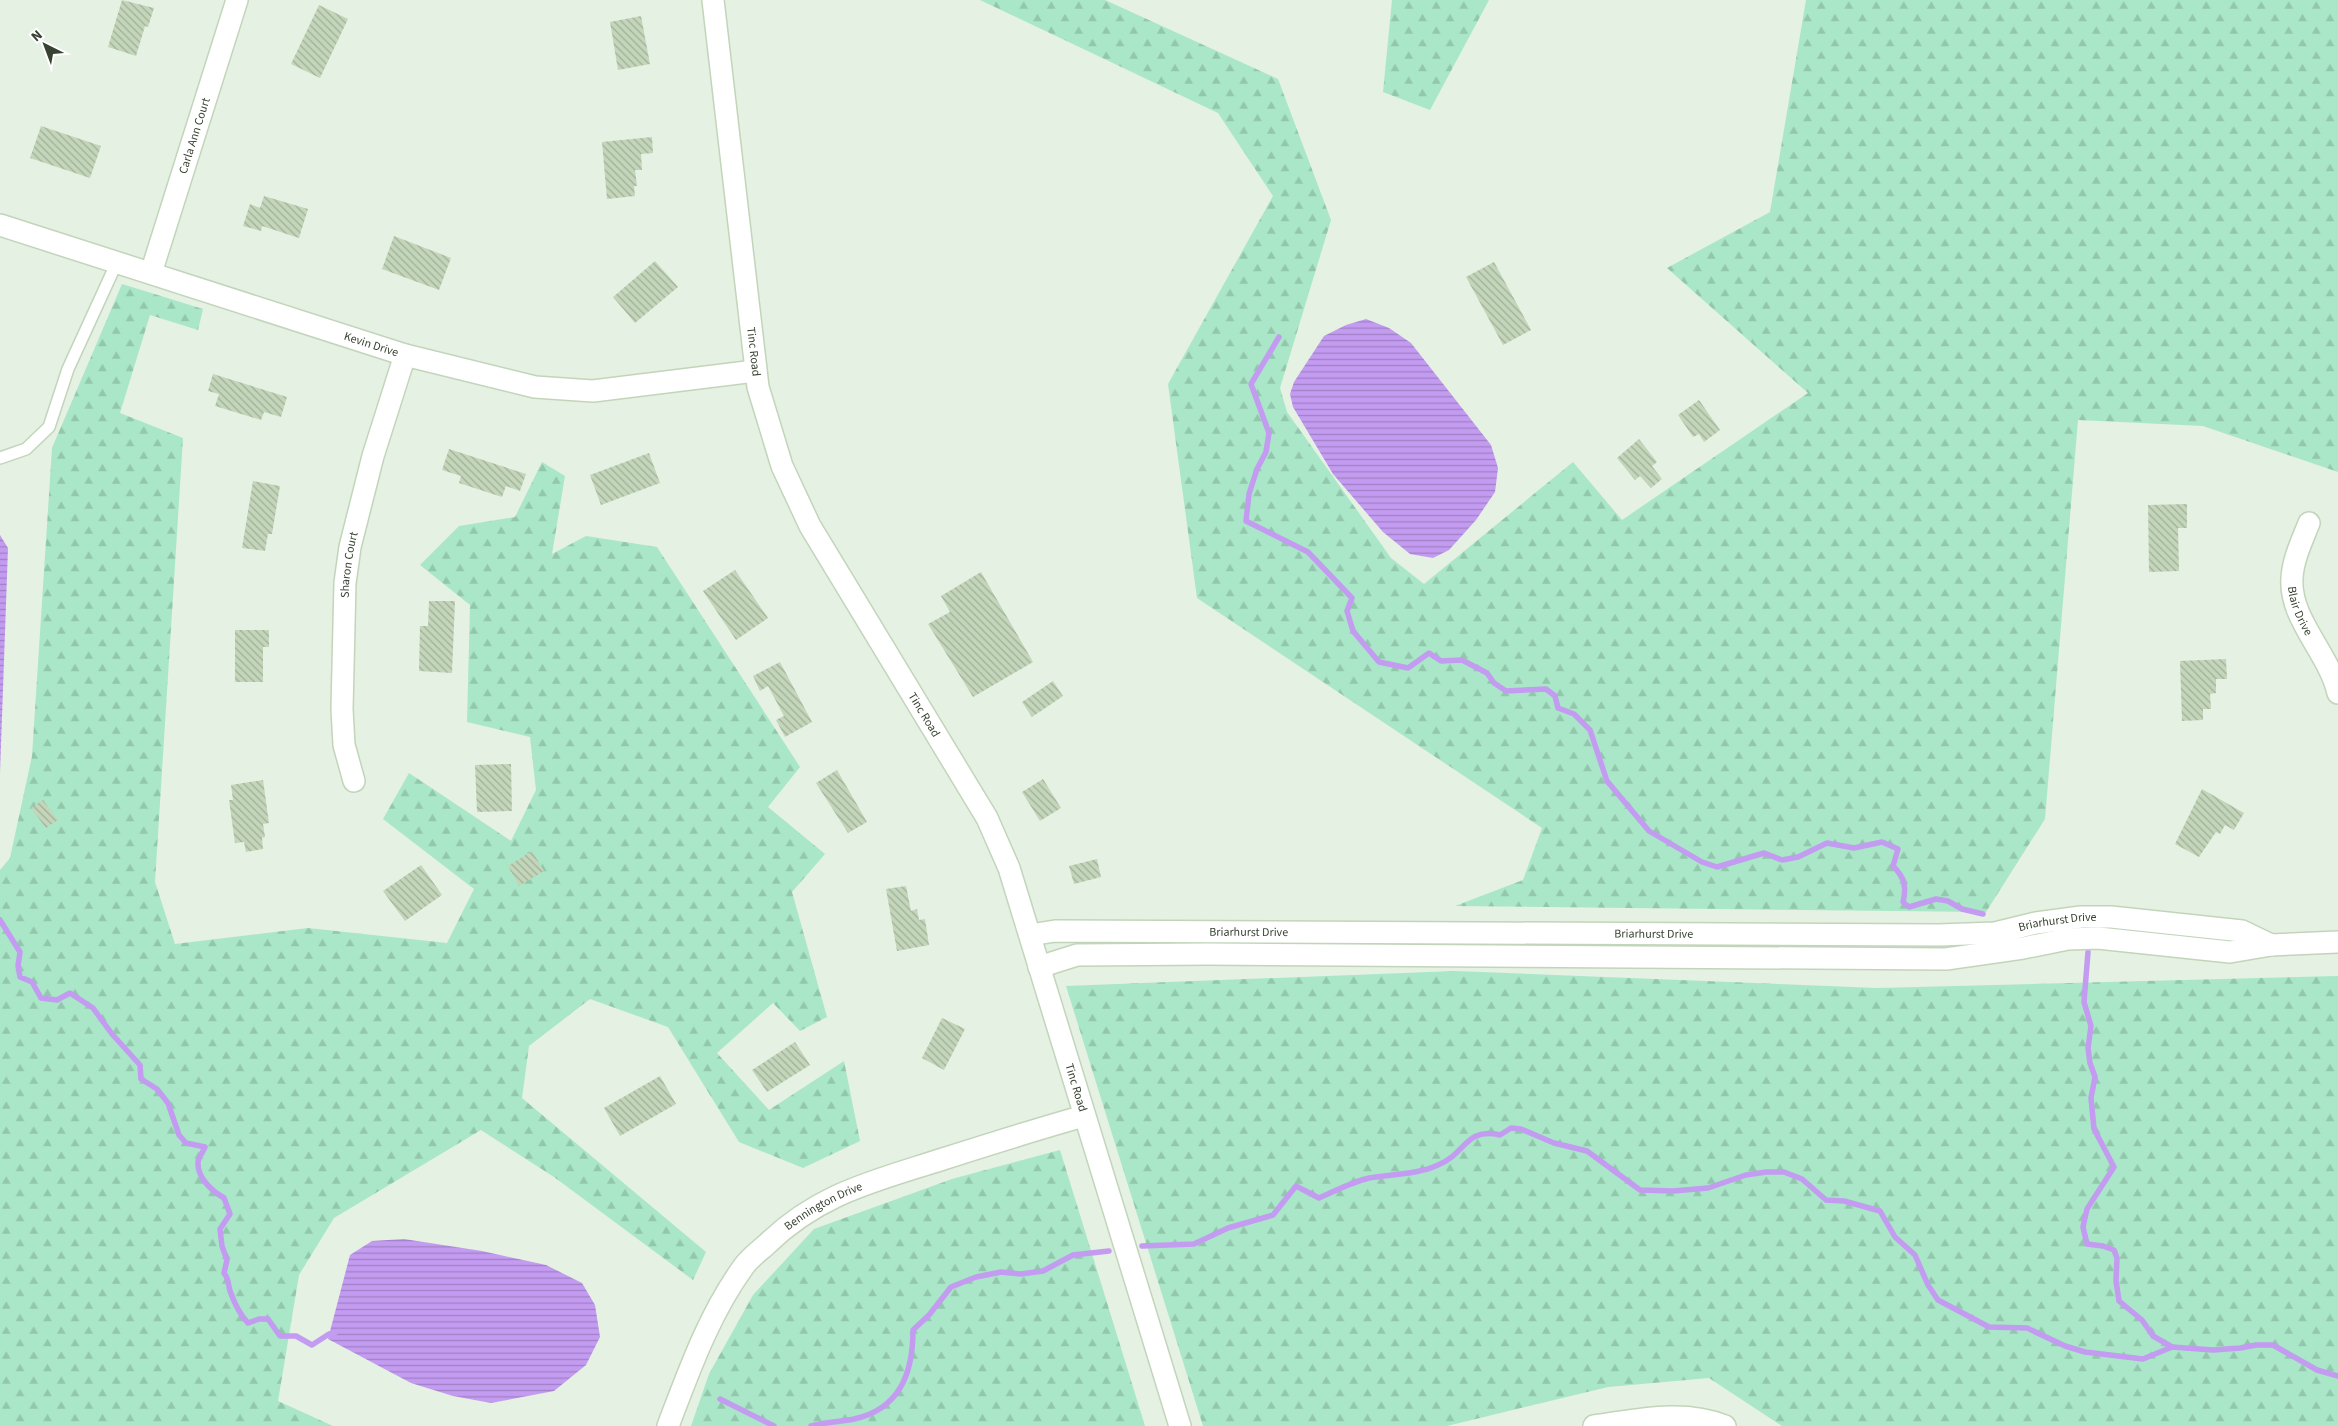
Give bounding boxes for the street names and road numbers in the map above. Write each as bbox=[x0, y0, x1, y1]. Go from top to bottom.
street label: Carla Ann Court bbox=[174, 95, 214, 176]
street label: Tinc Road bbox=[743, 326, 765, 377]
street label: Kevin Drive bbox=[342, 327, 401, 361]
street label: Sharon Court bbox=[336, 530, 362, 598]
street label: Blair Drive bbox=[2283, 585, 2317, 639]
street label: Tinc Road bbox=[904, 689, 944, 740]
street label: Briarhurst Drive bbox=[2016, 908, 2097, 936]
street label: Briarhurst Drive bbox=[1209, 923, 1288, 941]
street label: Briarhurst Drive bbox=[1614, 925, 1693, 942]
street label: Tinc Road bbox=[1061, 1061, 1092, 1114]
street label: Bennington Drive bbox=[780, 1178, 865, 1234]

